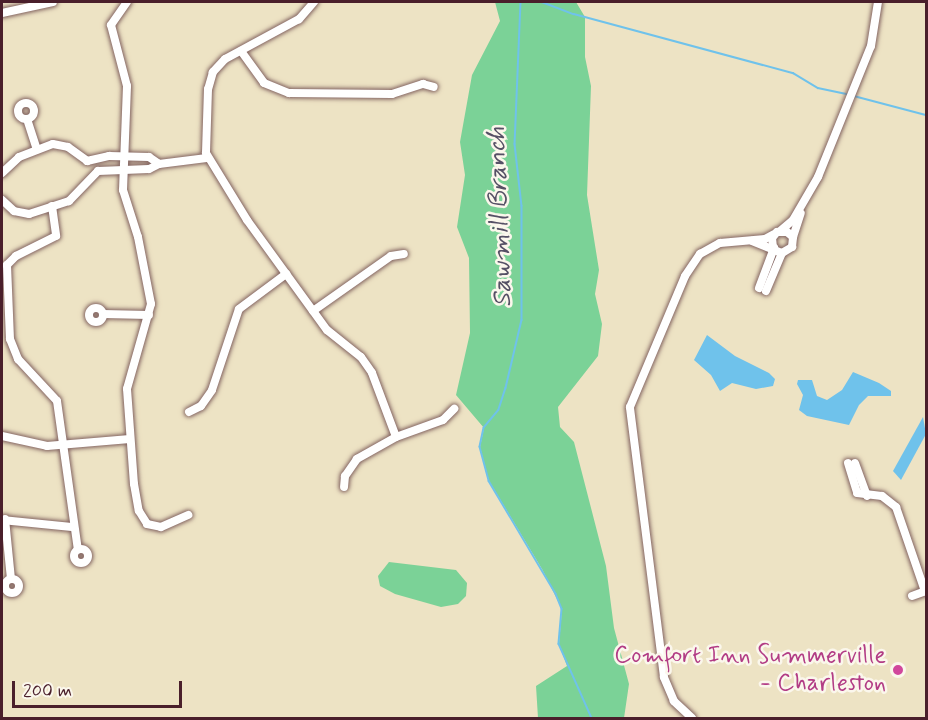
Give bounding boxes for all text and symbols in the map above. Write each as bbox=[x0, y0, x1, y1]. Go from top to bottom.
water label: Sawmill Branch bbox=[482, 124, 520, 310]
place label: Comfort Inn Summerville - Charleston bbox=[614, 642, 886, 698]
marker: Comfort Inn Summerville - Charleston bbox=[891, 663, 905, 677]
scale bar bbox=[15, 669, 184, 707]
text: 200 m bbox=[23, 679, 72, 703]

